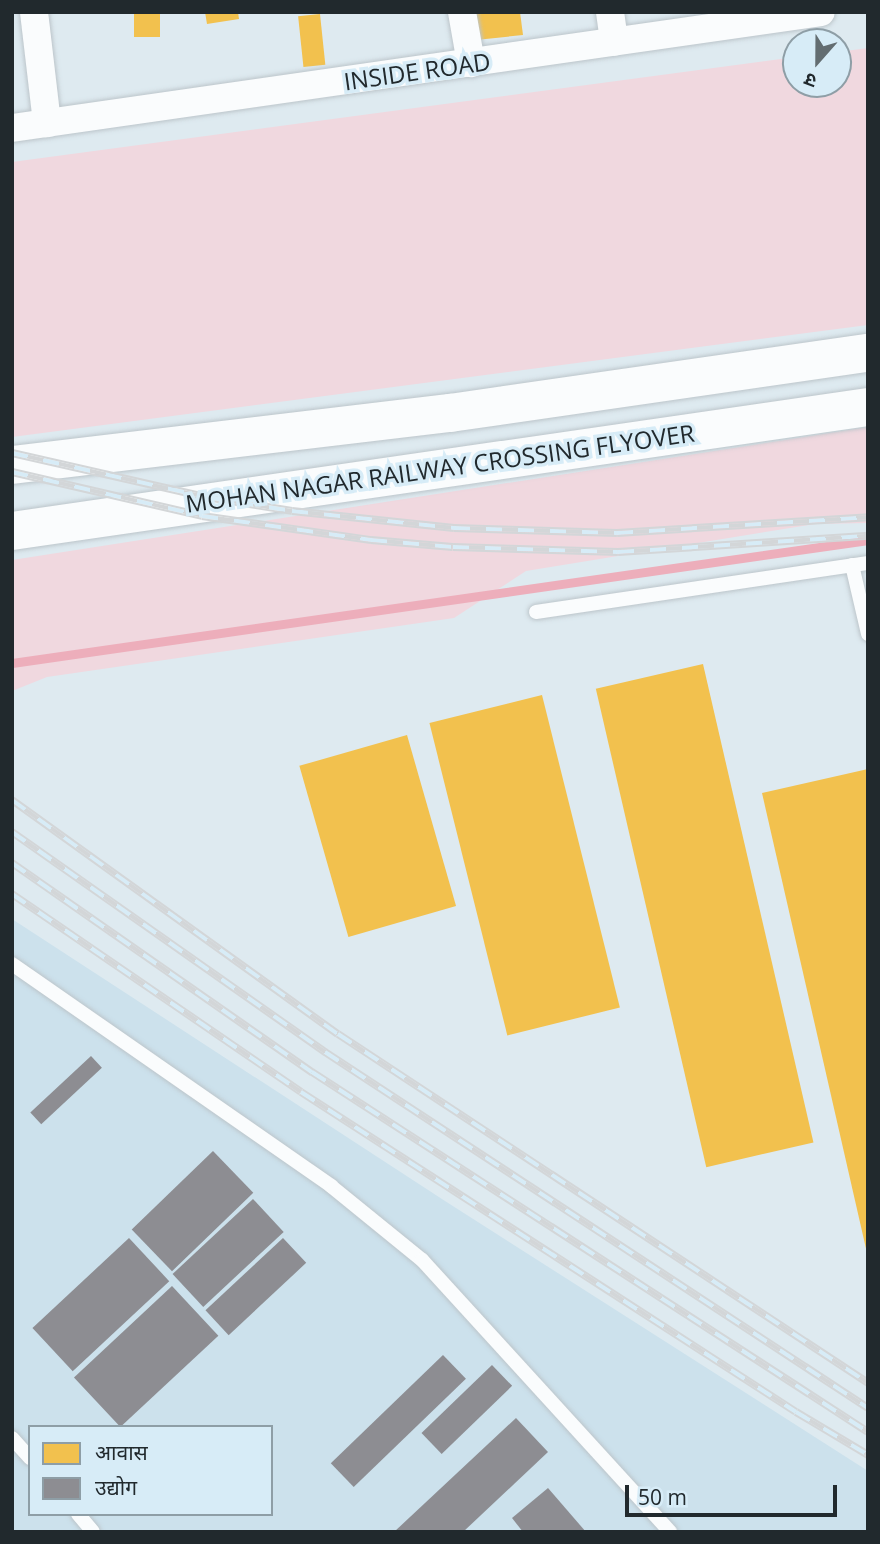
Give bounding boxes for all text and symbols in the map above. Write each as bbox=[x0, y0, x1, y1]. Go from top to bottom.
north arrow bbox=[782, 28, 852, 98]
street label: INSIDE ROAD bbox=[342, 46, 492, 96]
text: उ bbox=[800, 67, 820, 95]
street label: MOHAN NAGAR RAILWAY CROSSING FLYOVER bbox=[184, 418, 696, 518]
legend bbox=[28, 1425, 273, 1516]
text: आवास bbox=[95, 1438, 148, 1466]
scale bar bbox=[628, 1470, 840, 1514]
text: उद्योग bbox=[95, 1473, 137, 1501]
text: 50 m bbox=[638, 1483, 687, 1511]

